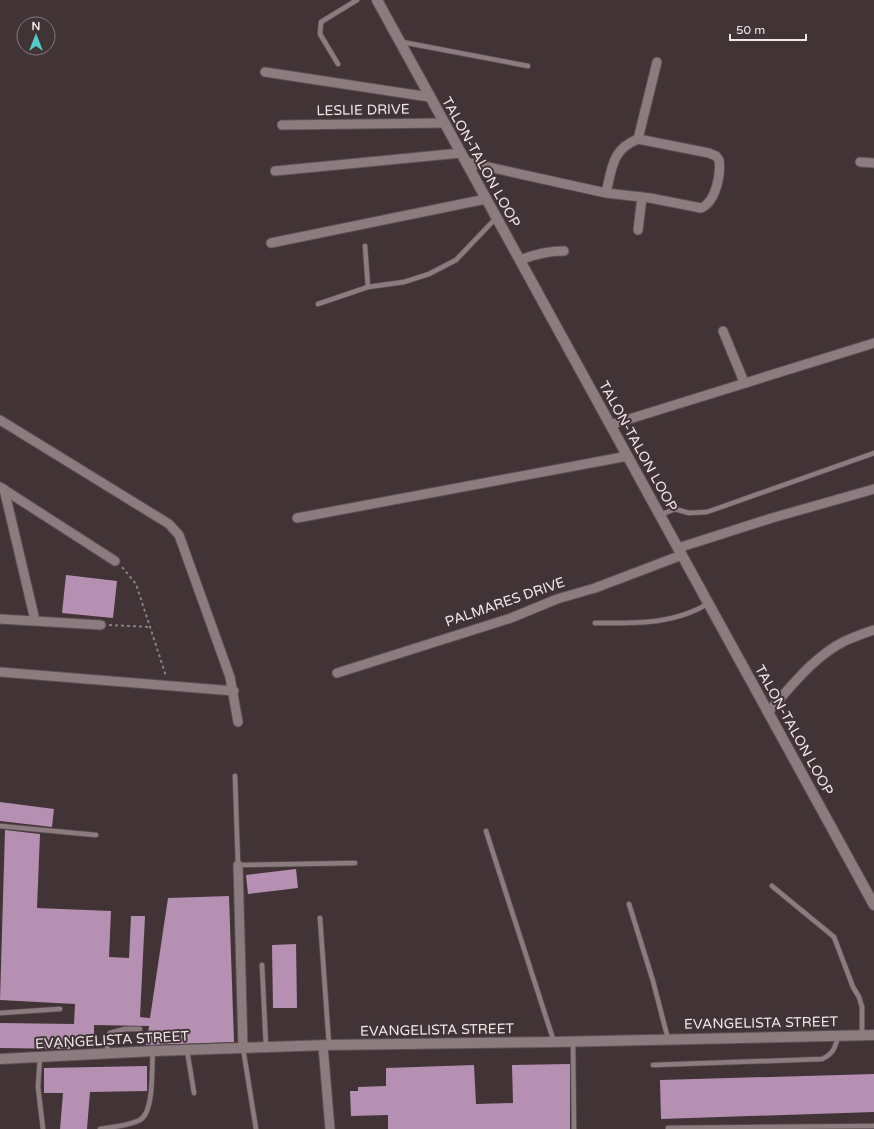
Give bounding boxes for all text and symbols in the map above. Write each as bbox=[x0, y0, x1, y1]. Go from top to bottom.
north arrow bbox=[16, 16, 56, 56]
scale bar bbox=[730, 16, 806, 42]
text: N bbox=[32, 20, 40, 33]
text: 50 m bbox=[736, 23, 765, 37]
street label: TALON-TALON LOOP bbox=[438, 94, 524, 230]
street label: LESLIE DRIVE bbox=[316, 101, 410, 119]
street label: TALON-TALON LOOP bbox=[595, 378, 681, 514]
street label: PALMARES DRIVE bbox=[443, 574, 567, 630]
street label: TALON-TALON LOOP bbox=[751, 662, 837, 798]
street label: EVANGELISTA STREET bbox=[684, 1013, 839, 1033]
street label: EVANGELISTA STREET bbox=[360, 1020, 515, 1040]
street label: EVANGELISTA STREET bbox=[35, 1027, 190, 1053]

